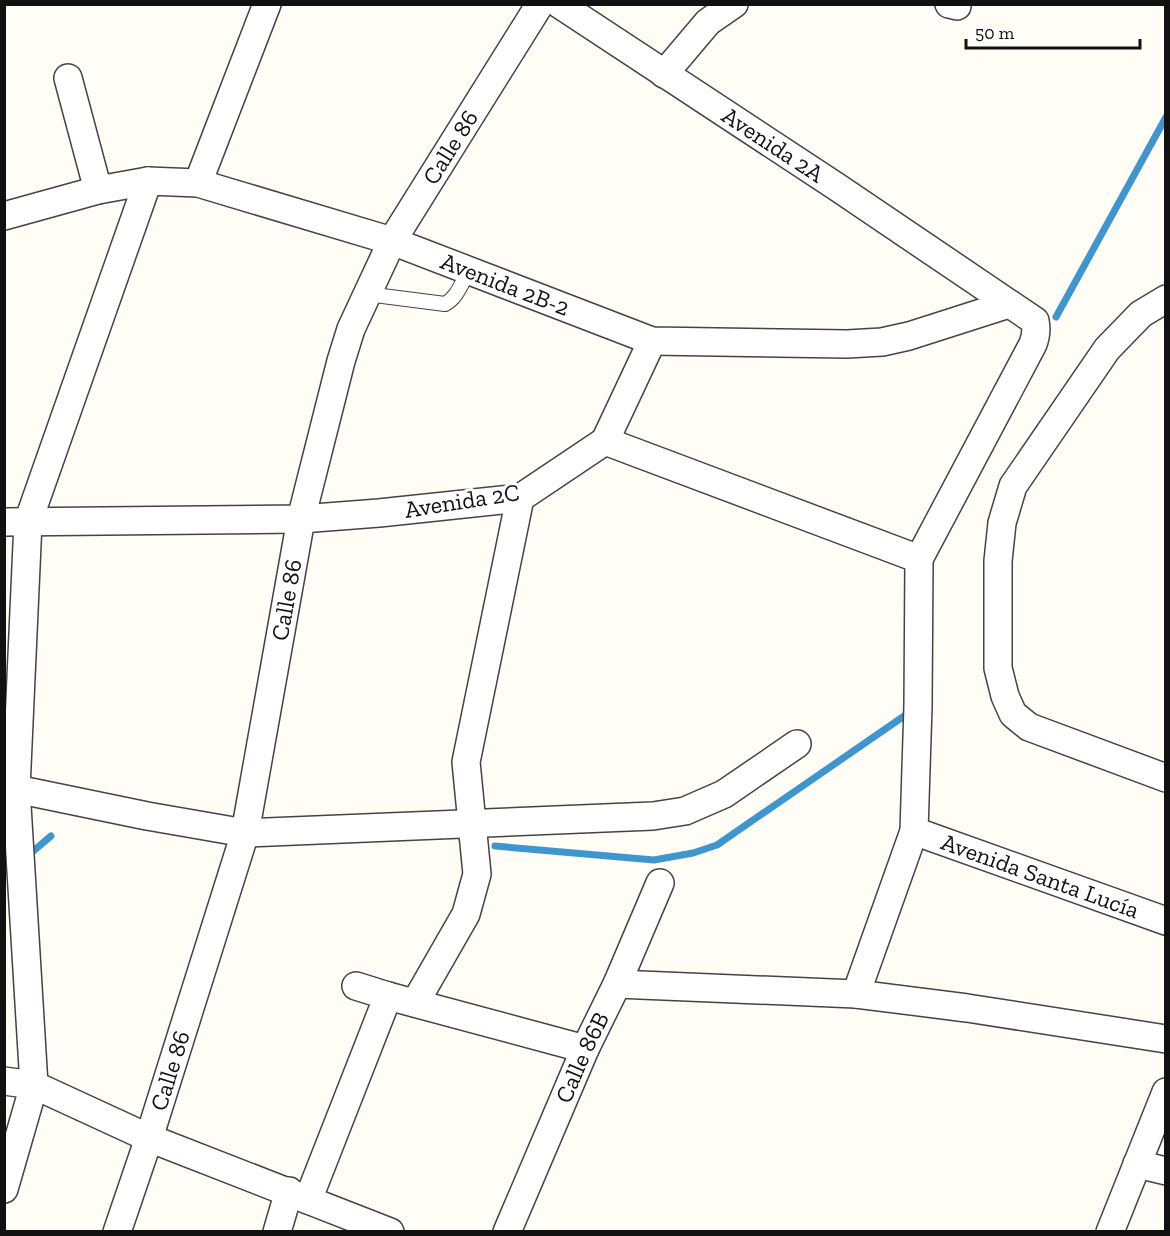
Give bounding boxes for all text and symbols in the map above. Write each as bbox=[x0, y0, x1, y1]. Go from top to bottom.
scale bar bbox=[966, 12, 1140, 50]
text: 50 m bbox=[975, 22, 1015, 44]
street label: Avenida 2A bbox=[717, 100, 830, 189]
street label: Calle 86 bbox=[416, 105, 484, 190]
street label: Avenida 2B-2 bbox=[437, 246, 574, 322]
street label: Avenida 2C bbox=[402, 477, 522, 524]
street label: Calle 86 bbox=[265, 557, 308, 643]
street label: Avenida Santa Lucía bbox=[937, 827, 1144, 924]
street label: Calle 86B bbox=[549, 1007, 615, 1107]
street label: Calle 86 bbox=[144, 1027, 196, 1114]

